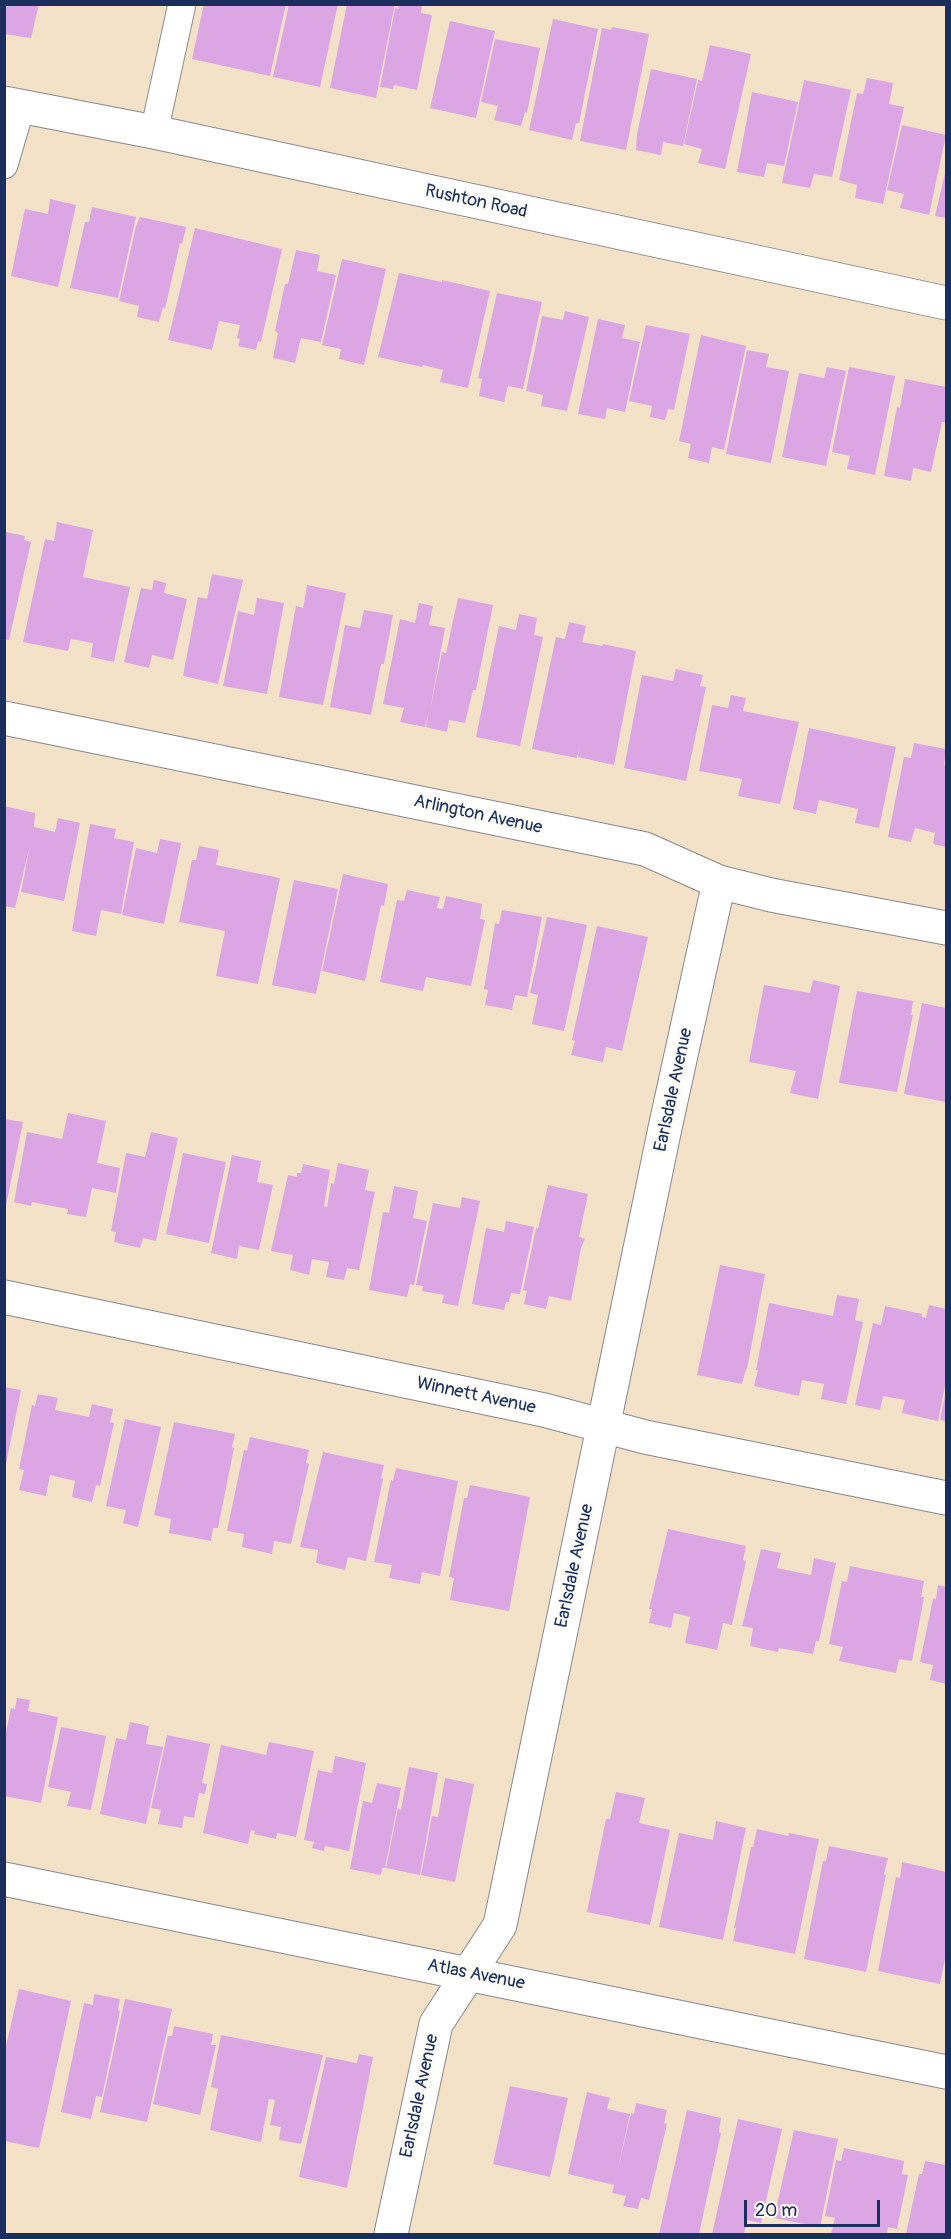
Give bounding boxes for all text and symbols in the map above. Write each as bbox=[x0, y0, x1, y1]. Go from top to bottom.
street label: Rushton Road bbox=[423, 181, 529, 223]
street label: Arlington Avenue bbox=[412, 791, 544, 839]
street label: Earlsdale Avenue bbox=[650, 1026, 698, 1154]
street label: Winnett Avenue bbox=[414, 1373, 538, 1419]
street label: Earlsdale Avenue bbox=[551, 1502, 599, 1630]
street label: Atlas Avenue bbox=[425, 1955, 527, 1995]
street label: Earlsdale Avenue bbox=[396, 2032, 444, 2160]
scale bar bbox=[747, 2188, 884, 2226]
text: 20 m bbox=[755, 2199, 797, 2222]

